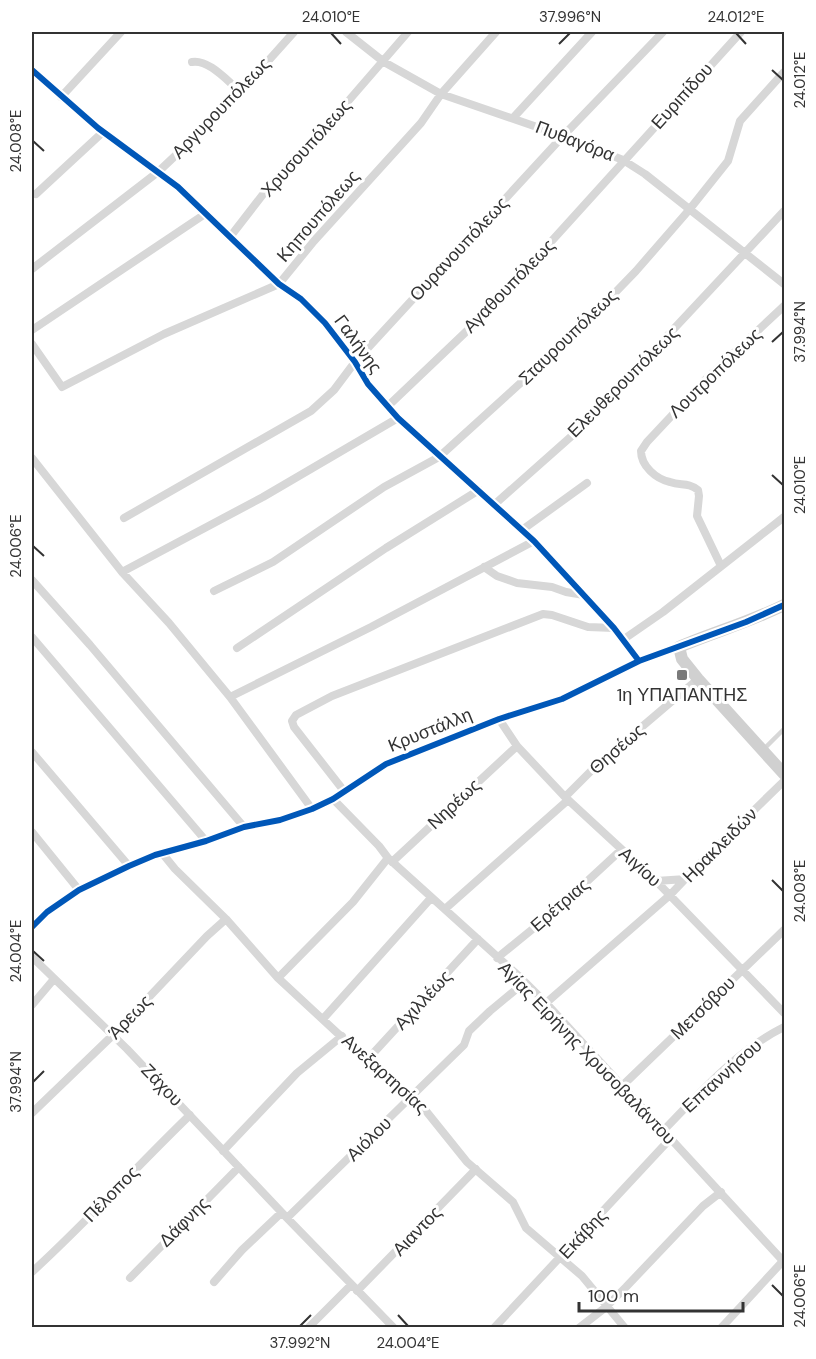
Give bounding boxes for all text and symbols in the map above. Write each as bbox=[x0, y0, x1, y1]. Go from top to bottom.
text: 24.010°E bbox=[302, 7, 360, 27]
text: 37.996°N bbox=[539, 7, 601, 27]
text: 24.012°E bbox=[707, 7, 765, 27]
text: 24.012°E bbox=[790, 51, 810, 109]
street label: Αργυρουπόλεως bbox=[166, 52, 276, 164]
street label: Ευριπίδου bbox=[646, 58, 718, 134]
street label: Χρυσουπόλεως bbox=[256, 94, 357, 202]
text: 24.008°E bbox=[6, 109, 26, 173]
street label: Πυθαγόρα bbox=[532, 115, 618, 167]
street label: Κηπουπόλεως bbox=[271, 165, 365, 267]
street label: Ουρανουπόλεως bbox=[404, 191, 514, 306]
street label: Αγαθουπόλεως bbox=[458, 234, 560, 338]
street label: Σταυρουπόλεως bbox=[513, 284, 623, 390]
text: 37.994°N bbox=[790, 301, 810, 363]
street label: Γαλήνης bbox=[329, 310, 388, 378]
street label: Ελευθερουπόλεως bbox=[562, 321, 684, 443]
street label: Λουτροπόλεως bbox=[663, 322, 767, 423]
text: 24.010°E bbox=[790, 456, 810, 514]
text: 24.006°E bbox=[6, 514, 26, 578]
marker: 1η ΥΠΑΠΑΝΤΗΣ bbox=[675, 668, 689, 682]
place label: 1η ΥΠΑΠΑΝΤΗΣ bbox=[617, 683, 747, 707]
street label: Κρυστάλλη bbox=[384, 702, 476, 758]
street label: Θησέως bbox=[584, 718, 650, 780]
street label: Νηρέως bbox=[422, 773, 486, 835]
street label: Ηρακλειδών bbox=[677, 802, 763, 888]
street label: Αιγίου bbox=[614, 842, 666, 892]
text: 24.008°E bbox=[790, 859, 810, 923]
street label: Ερέτριας bbox=[525, 873, 595, 937]
text: 24.004°E bbox=[6, 919, 26, 983]
street label: Αγίας Ειρήνης Χρυσοβαλάντου bbox=[493, 956, 681, 1150]
street label: Αχιλλέως bbox=[389, 965, 457, 1035]
street label: Μετσόβου bbox=[665, 971, 741, 1045]
street label: Άρεως bbox=[103, 989, 157, 1044]
street label: Ανεξαρτησίας bbox=[337, 1029, 433, 1119]
street label: Επταννήσου bbox=[677, 1034, 767, 1118]
text: 37.994°N bbox=[6, 1051, 26, 1113]
street label: Ζάχου bbox=[136, 1059, 188, 1111]
street label: Αιόλου bbox=[341, 1112, 397, 1166]
street label: Πέλοπος bbox=[78, 1160, 144, 1228]
street label: Δάφνης bbox=[154, 1191, 215, 1252]
street label: Αιαντος bbox=[387, 1201, 447, 1261]
street label: Εκάβης bbox=[554, 1204, 613, 1264]
text: 24.006°E bbox=[790, 1264, 810, 1328]
scale bar bbox=[579, 1275, 742, 1313]
text: 100 m bbox=[588, 1284, 639, 1308]
text: 37.992°N bbox=[270, 1333, 330, 1353]
text: 24.004°E bbox=[376, 1333, 440, 1353]

